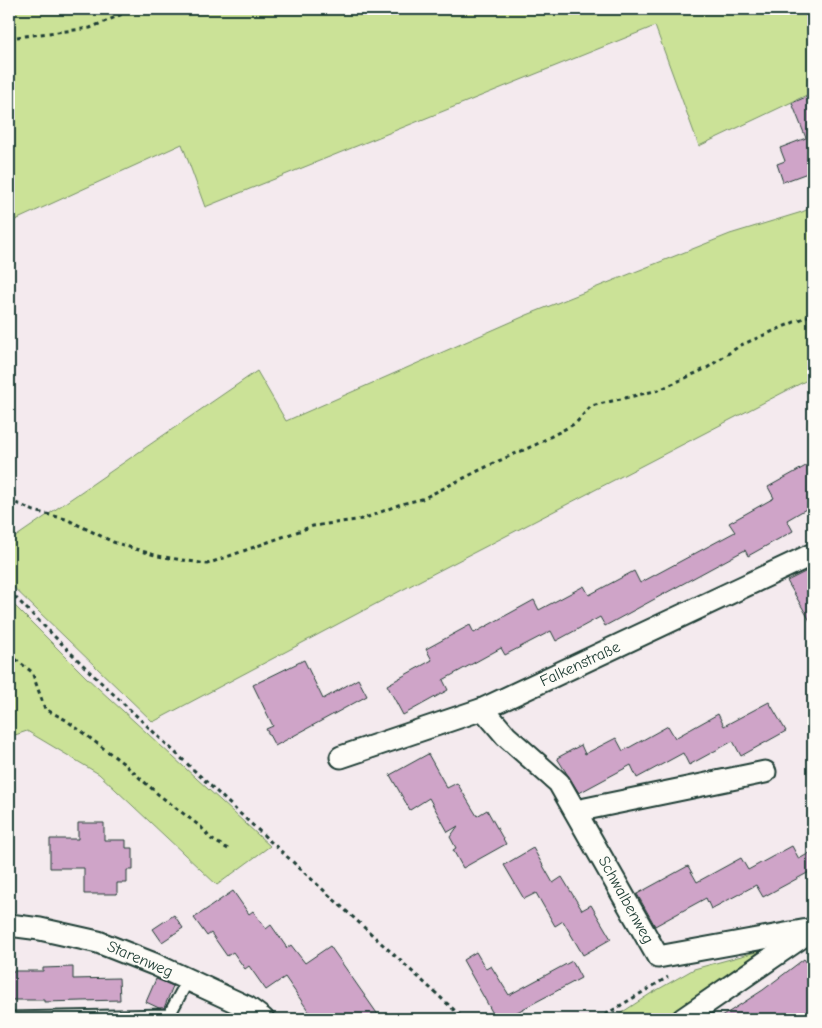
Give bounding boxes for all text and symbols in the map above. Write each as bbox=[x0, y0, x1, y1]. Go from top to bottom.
street label: Falkenstraße bbox=[537, 638, 623, 690]
street label: Schwalbenweg bbox=[595, 853, 657, 947]
street label: Starenweg bbox=[104, 937, 176, 981]

